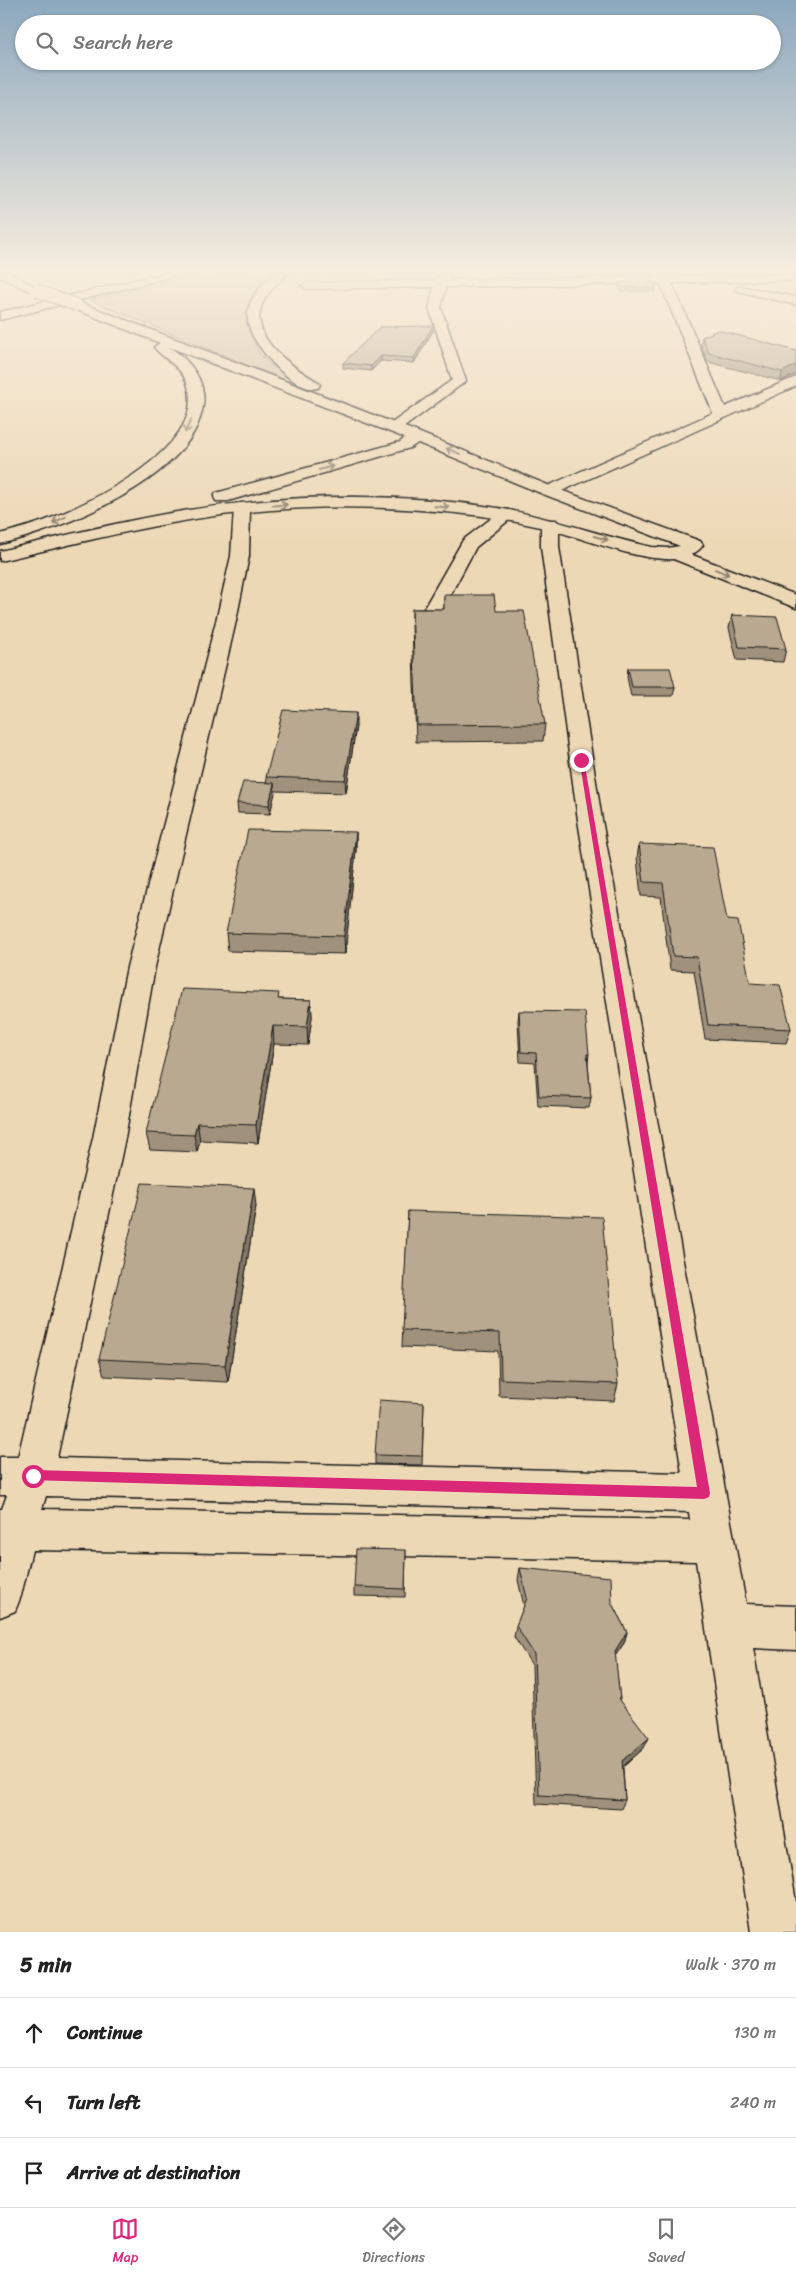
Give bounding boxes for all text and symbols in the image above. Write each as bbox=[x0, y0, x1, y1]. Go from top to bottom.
search box bbox=[15, 15, 781, 70]
text: Search here bbox=[73, 26, 173, 59]
icon: search bbox=[33, 29, 61, 57]
one-way arrow bbox=[183, 419, 193, 434]
one-way arrow bbox=[446, 446, 461, 456]
one-way arrow bbox=[317, 462, 333, 472]
one-way arrow bbox=[272, 500, 288, 509]
one-way arrow bbox=[434, 502, 450, 511]
one-way arrow bbox=[52, 516, 67, 525]
one-way arrow bbox=[593, 534, 609, 544]
one-way arrow bbox=[714, 568, 729, 577]
route end bbox=[570, 749, 593, 772]
route start bbox=[22, 1465, 45, 1488]
text: 5 min bbox=[20, 1946, 72, 1984]
text: Walk · 370 m bbox=[685, 1950, 776, 1979]
text: Continue bbox=[67, 2016, 143, 2049]
text: 130 m bbox=[734, 2018, 776, 2047]
icon: ahead bbox=[20, 2019, 48, 2047]
text: Turn left bbox=[67, 2086, 140, 2119]
text: 240 m bbox=[730, 2088, 776, 2117]
icon: left bbox=[20, 2089, 48, 2117]
text: Arrive at destination bbox=[67, 2156, 240, 2189]
icon: arrive bbox=[20, 2159, 48, 2187]
tab: Map bbox=[111, 2215, 139, 2270]
tab: Directions bbox=[362, 2215, 425, 2270]
tab: Saved bbox=[648, 2215, 685, 2270]

